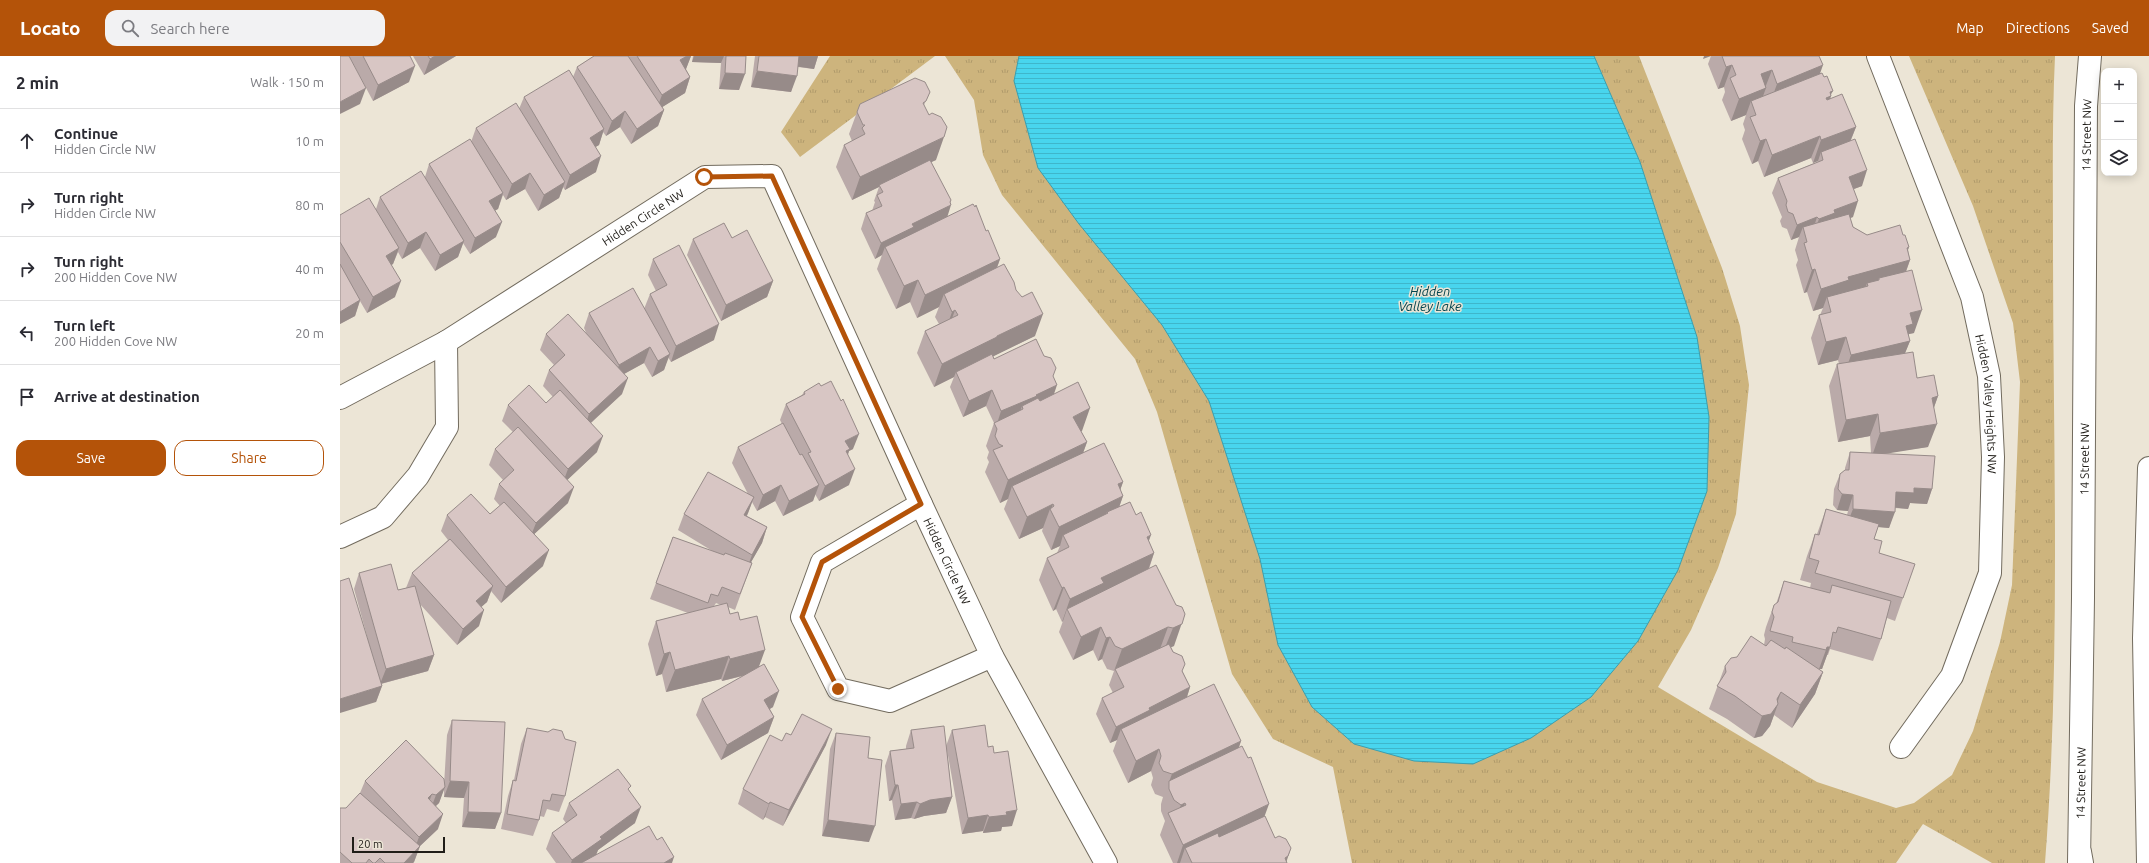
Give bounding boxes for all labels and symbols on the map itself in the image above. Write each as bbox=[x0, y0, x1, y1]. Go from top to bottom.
street label: 14 Street NW bbox=[2079, 98, 2093, 171]
route start bbox=[695, 168, 713, 186]
street label: Hidden Circle NW bbox=[599, 186, 686, 248]
water label: Hidden Valley Lake bbox=[1398, 284, 1462, 313]
street label: Hidden Valley Heights NW bbox=[1974, 333, 2000, 474]
street label: 14 Street NW bbox=[2077, 423, 2091, 495]
street label: Hidden Circle NW bbox=[922, 515, 973, 606]
route end bbox=[829, 680, 847, 698]
street label: 14 Street NW bbox=[2073, 747, 2087, 819]
scale bar bbox=[352, 835, 445, 854]

